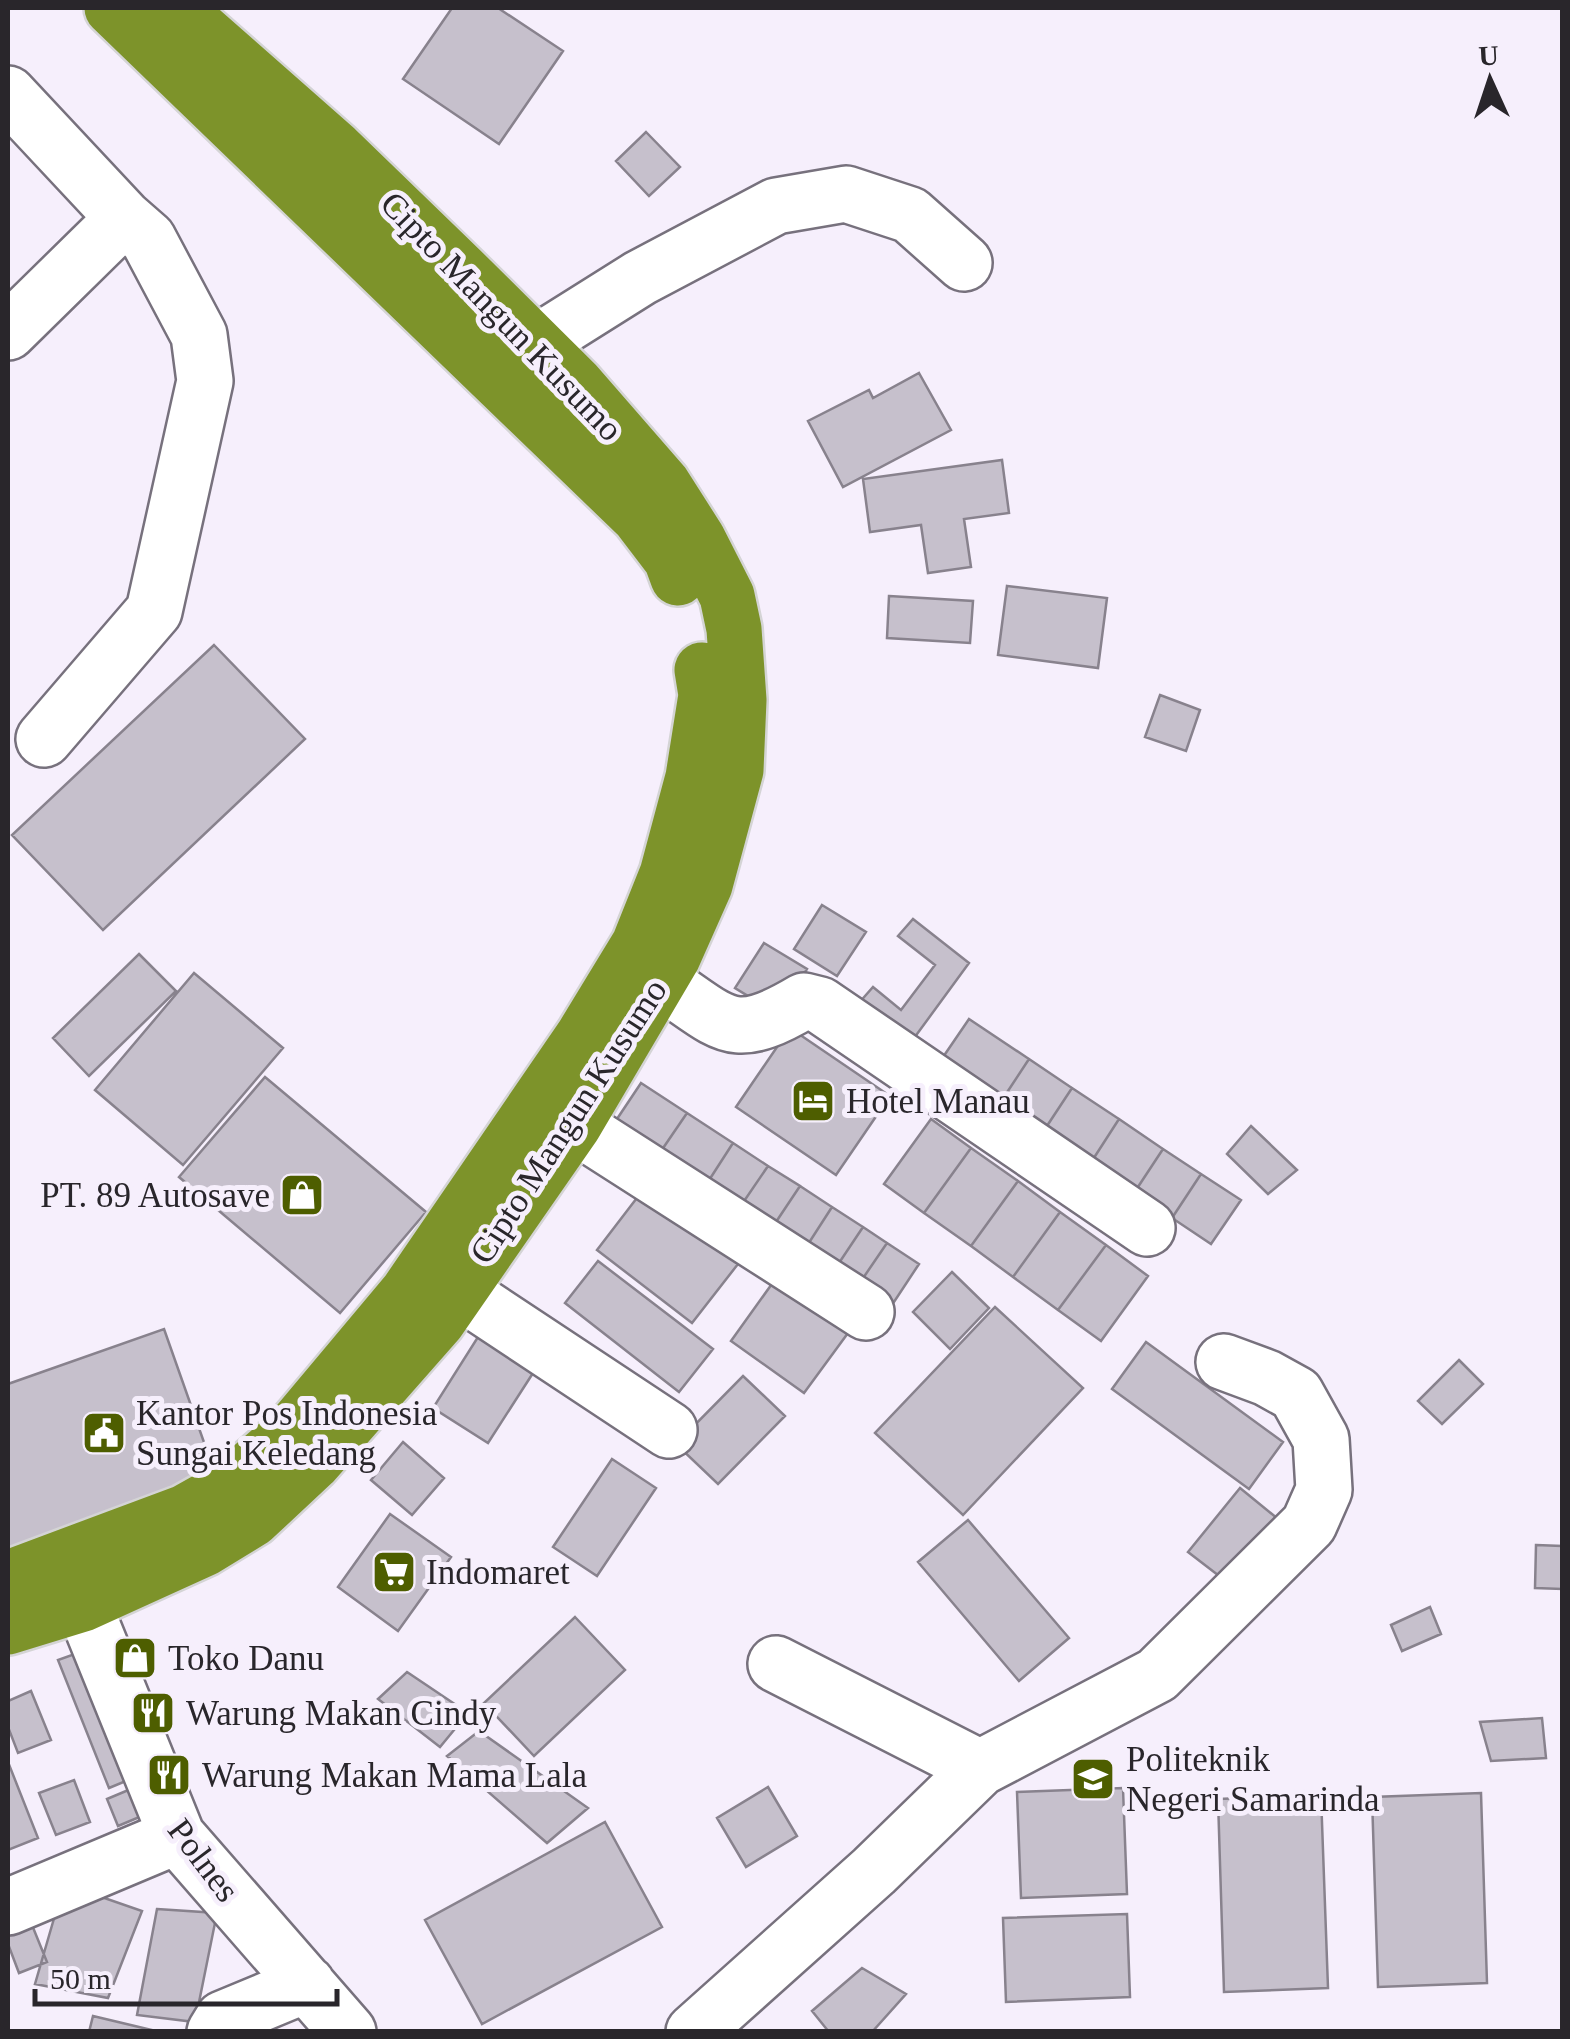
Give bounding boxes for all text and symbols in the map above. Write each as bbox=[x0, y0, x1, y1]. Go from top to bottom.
north arrow bbox=[1440, 30, 1540, 130]
text: U bbox=[1478, 40, 1500, 72]
street label: Cipto Mangun Kusumo bbox=[373, 184, 630, 449]
street label: Cipto Mangun Kusumo bbox=[462, 972, 675, 1271]
hotel icon: Hotel Manau bbox=[790, 1078, 836, 1124]
place label: Hotel Manau bbox=[846, 1082, 1030, 1121]
shop icon: PT. 89 Autosave bbox=[279, 1172, 325, 1218]
place label: PT. 89 Autosave bbox=[40, 1176, 270, 1215]
place label: Kantor Pos Indonesia Sungai Keledang bbox=[136, 1394, 438, 1473]
public building icon: Kantor Pos Indonesia Sungai Keledang bbox=[81, 1410, 127, 1456]
supermarket icon: Indomaret bbox=[371, 1549, 417, 1595]
place label: Indomaret bbox=[426, 1553, 570, 1592]
shop icon: Toko Danu bbox=[112, 1635, 158, 1681]
place label: Toko Danu bbox=[168, 1639, 324, 1678]
restaurant icon: Warung Makan Cindy bbox=[130, 1690, 176, 1736]
place label: Warung Makan Cindy bbox=[186, 1694, 497, 1733]
place label: Politeknik Negeri Samarinda bbox=[1126, 1740, 1380, 1819]
restaurant icon: Warung Makan Mama Lala bbox=[146, 1752, 192, 1798]
place label: Warung Makan Mama Lala bbox=[202, 1756, 587, 1795]
school or university icon: Politeknik Negeri Samarinda bbox=[1070, 1756, 1116, 1802]
street label: Polnes bbox=[160, 1811, 247, 1909]
scale bar bbox=[35, 1944, 338, 2006]
text: 50 m bbox=[50, 1962, 111, 1995]

